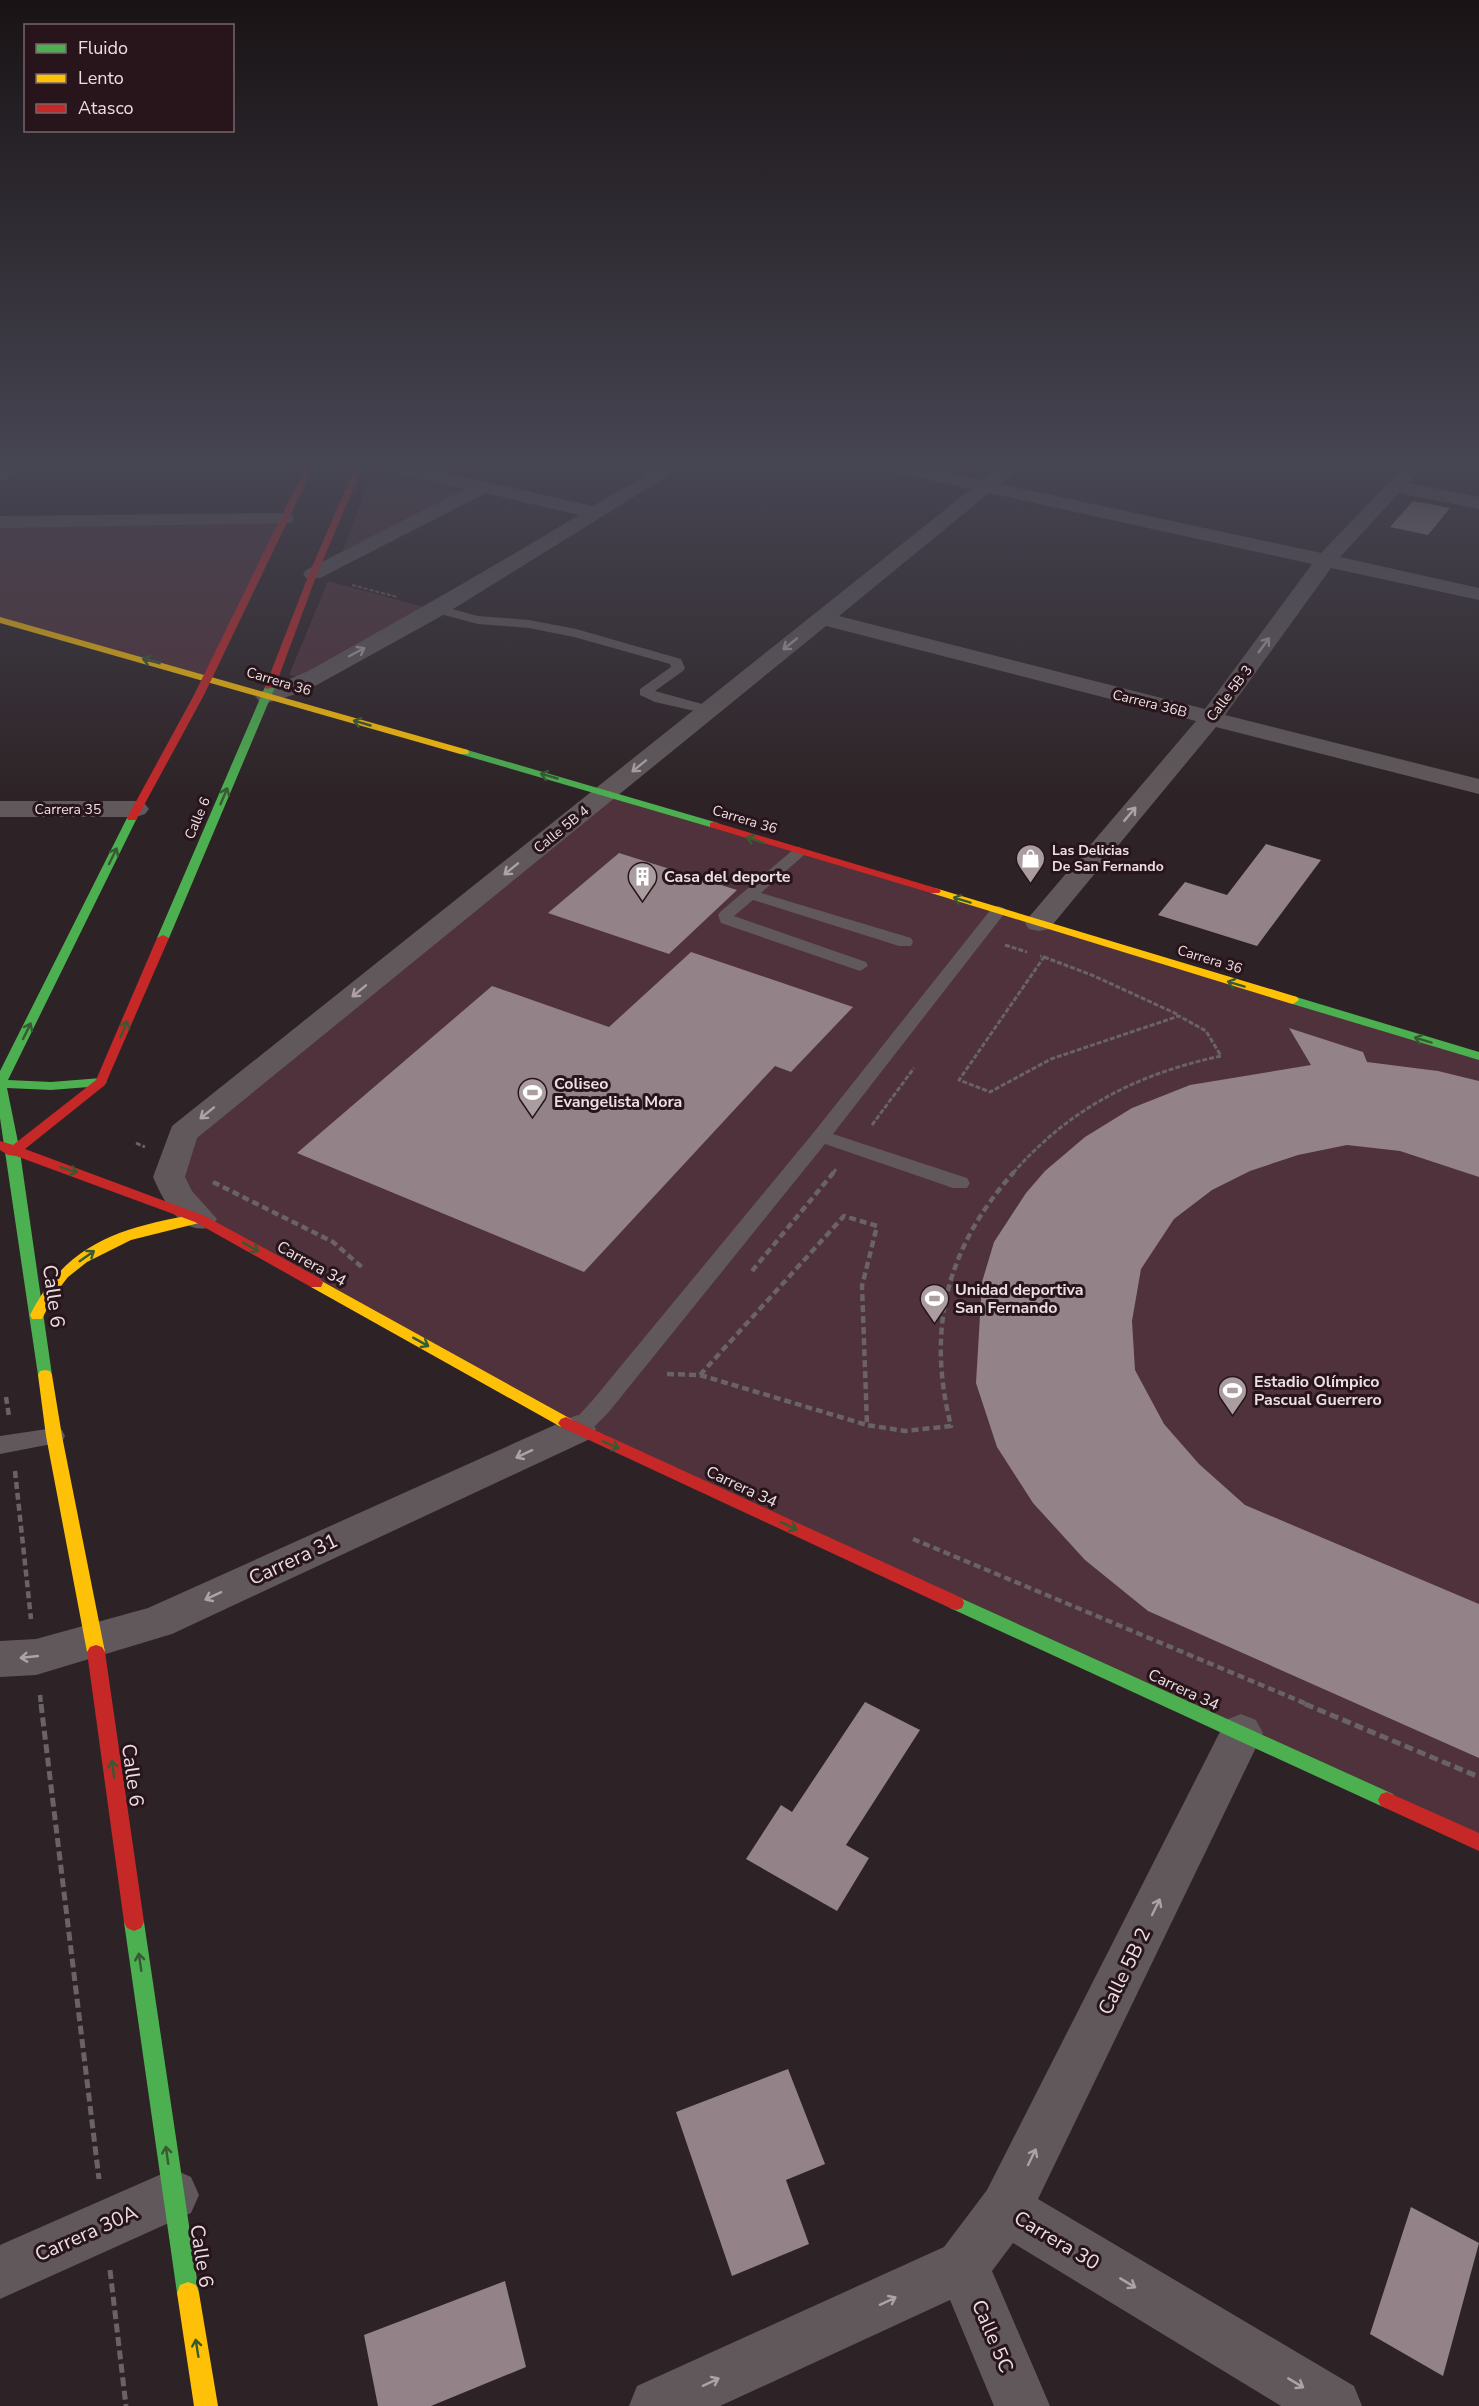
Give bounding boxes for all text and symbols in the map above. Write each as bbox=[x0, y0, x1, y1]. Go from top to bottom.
legend bbox=[24, 24, 234, 132]
text: Fluido bbox=[78, 36, 128, 60]
text: Lento bbox=[78, 66, 124, 90]
text: Atasco bbox=[78, 96, 134, 120]
one-way arrow bbox=[783, 637, 799, 650]
one-way arrow bbox=[1258, 637, 1270, 653]
one-way arrow bbox=[348, 646, 365, 658]
one-way arrow bbox=[142, 655, 161, 667]
street label: Calle 5B 3 bbox=[1202, 661, 1257, 725]
street label: Carrera 36 bbox=[244, 663, 314, 700]
street label: Carrera 36B bbox=[1111, 685, 1189, 722]
one-way arrow bbox=[353, 717, 372, 728]
one-way arrow bbox=[631, 759, 647, 772]
one-way arrow bbox=[540, 770, 559, 781]
one-way arrow bbox=[219, 788, 230, 806]
street label: Calle 6 bbox=[180, 794, 215, 842]
street label: Carrera 35 bbox=[35, 800, 101, 819]
street label: Calle 5B 4 bbox=[530, 801, 593, 857]
street label: Carrera 36 bbox=[710, 801, 780, 838]
one-way arrow bbox=[1123, 806, 1136, 822]
one-way arrow bbox=[746, 833, 765, 844]
place label: Las Delicias De San Fernando bbox=[1052, 841, 1164, 876]
shop icon: Las Delicias De San Fernando bbox=[1015, 842, 1047, 884]
one-way arrow bbox=[107, 848, 119, 866]
building icon: Casa del deporte bbox=[627, 860, 659, 902]
one-way arrow bbox=[503, 862, 519, 875]
place label: Casa del deporte bbox=[664, 866, 791, 888]
one-way arrow bbox=[953, 894, 972, 905]
street label: Carrera 36 bbox=[1175, 941, 1245, 978]
one-way arrow bbox=[1227, 978, 1246, 989]
one-way arrow bbox=[352, 984, 367, 998]
one-way arrow bbox=[119, 1020, 130, 1038]
one-way arrow bbox=[21, 1023, 33, 1041]
one-way arrow bbox=[1414, 1034, 1433, 1045]
place label: Coliseo Evangelista Mora bbox=[554, 1073, 682, 1113]
sports icon: Coliseo Evangelista Mora bbox=[517, 1076, 549, 1118]
one-way arrow bbox=[200, 1107, 216, 1120]
one-way arrow bbox=[59, 1165, 78, 1176]
street label: Carrera 34 bbox=[273, 1236, 351, 1292]
one-way arrow bbox=[242, 1241, 259, 1253]
one-way arrow bbox=[78, 1250, 94, 1262]
street label: Calle 6 bbox=[36, 1263, 71, 1329]
place label: Unidad deportiva San Fernando bbox=[955, 1279, 1084, 1319]
sports icon: Unidad deportiva San Fernando bbox=[918, 1282, 950, 1324]
one-way arrow bbox=[412, 1336, 429, 1348]
place label: Estadio Olímpico Pascual Guerrero bbox=[1254, 1371, 1382, 1411]
sports icon: Estadio Olímpico Pascual Guerrero bbox=[1217, 1374, 1249, 1416]
one-way arrow bbox=[602, 1439, 620, 1451]
one-way arrow bbox=[515, 1448, 533, 1460]
street label: Carrera 34 bbox=[702, 1461, 781, 1513]
one-way arrow bbox=[779, 1521, 797, 1532]
street label: Carrera 31 bbox=[244, 1527, 342, 1592]
one-way arrow bbox=[205, 1591, 223, 1603]
one-way arrow bbox=[19, 1652, 39, 1663]
street label: Carrera 34 bbox=[1144, 1664, 1223, 1716]
street label: Calle 6 bbox=[115, 1742, 150, 1808]
one-way arrow bbox=[107, 1760, 118, 1780]
one-way arrow bbox=[1150, 1898, 1162, 1916]
street label: Calle 5B 2 bbox=[1092, 1923, 1157, 2019]
one-way arrow bbox=[135, 1953, 146, 1973]
one-way arrow bbox=[162, 2146, 173, 2166]
one-way arrow bbox=[1027, 2148, 1039, 2166]
street label: Carrera 30A bbox=[30, 2199, 142, 2268]
street label: Carrera 30 bbox=[1009, 2204, 1105, 2277]
street label: Calle 6 bbox=[183, 2223, 220, 2289]
one-way arrow bbox=[1119, 2277, 1136, 2289]
one-way arrow bbox=[879, 2294, 897, 2305]
street label: Calle 5C bbox=[965, 2296, 1020, 2377]
one-way arrow bbox=[191, 2339, 202, 2359]
one-way arrow bbox=[701, 2375, 719, 2387]
one-way arrow bbox=[1287, 2377, 1304, 2389]

